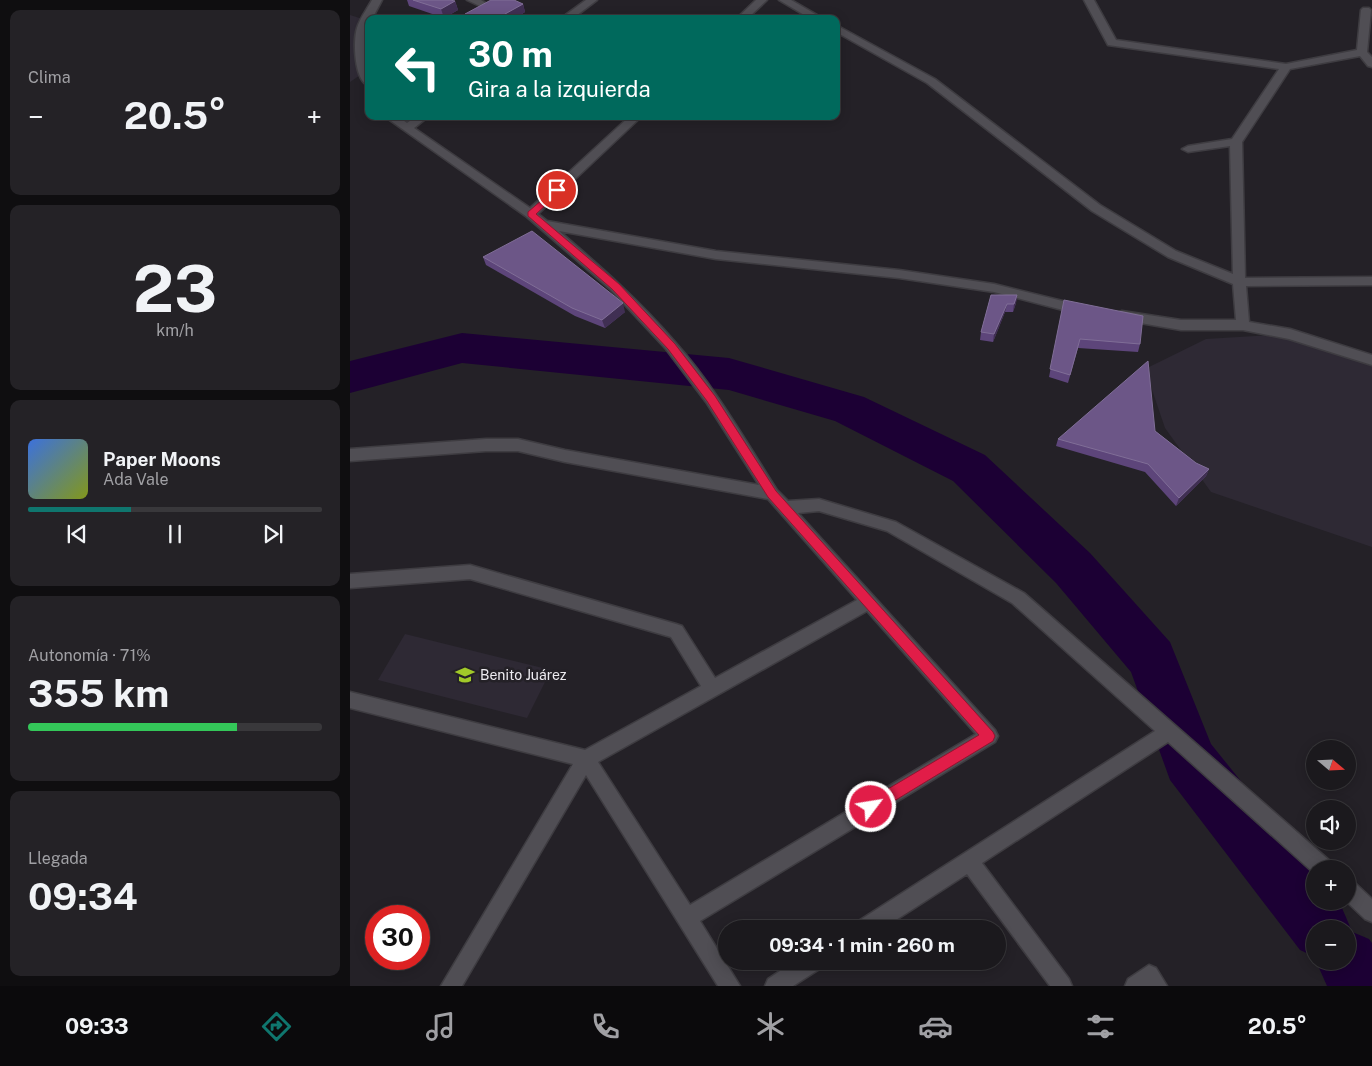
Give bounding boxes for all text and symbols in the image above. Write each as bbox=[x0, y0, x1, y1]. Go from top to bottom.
text: 30 m bbox=[468, 34, 553, 75]
icon: left bbox=[385, 35, 450, 100]
text: Clima bbox=[28, 68, 71, 87]
text: Gira a la izquierda bbox=[468, 76, 651, 102]
text: 20.5° bbox=[124, 93, 226, 138]
text: − bbox=[28, 100, 44, 133]
text: + bbox=[306, 100, 322, 133]
pin bbox=[536, 169, 578, 211]
icon: arrive bbox=[543, 176, 571, 204]
text: 23 bbox=[133, 250, 217, 327]
text: km/h bbox=[156, 321, 194, 340]
text: Paper Moons bbox=[103, 448, 221, 470]
text: Ada Vale bbox=[103, 470, 168, 489]
icon: previous bbox=[63, 520, 91, 548]
icon: pause bbox=[161, 520, 189, 548]
icon: next bbox=[259, 520, 287, 548]
text: Autonomía · 71% bbox=[28, 646, 151, 665]
school or university icon: Benito Juárez bbox=[454, 664, 476, 686]
place label: Benito Juárez bbox=[480, 667, 567, 683]
text: 355 km bbox=[28, 671, 169, 716]
north arrow bbox=[1306, 740, 1356, 790]
map controls bbox=[1306, 740, 1356, 970]
position arrow bbox=[844, 780, 896, 832]
button: sound bbox=[1306, 800, 1356, 850]
text: Llegada bbox=[28, 849, 88, 868]
button: + bbox=[1306, 860, 1356, 910]
text: 09:34 bbox=[28, 874, 138, 919]
speed limit sign: 30 bbox=[365, 905, 430, 970]
button: − bbox=[1306, 920, 1356, 970]
text: 09:34 · 1 min · 260 m bbox=[769, 934, 955, 956]
icon: directions bbox=[259, 1009, 294, 1044]
icon: music bbox=[423, 1009, 458, 1044]
icon: phone bbox=[588, 1009, 623, 1044]
icon: climate bbox=[753, 1009, 788, 1044]
icon: car bbox=[918, 1009, 953, 1044]
icon: filters bbox=[1083, 1009, 1118, 1044]
text: 09:33 bbox=[65, 1013, 129, 1039]
text: 20.5° bbox=[1248, 1013, 1307, 1039]

